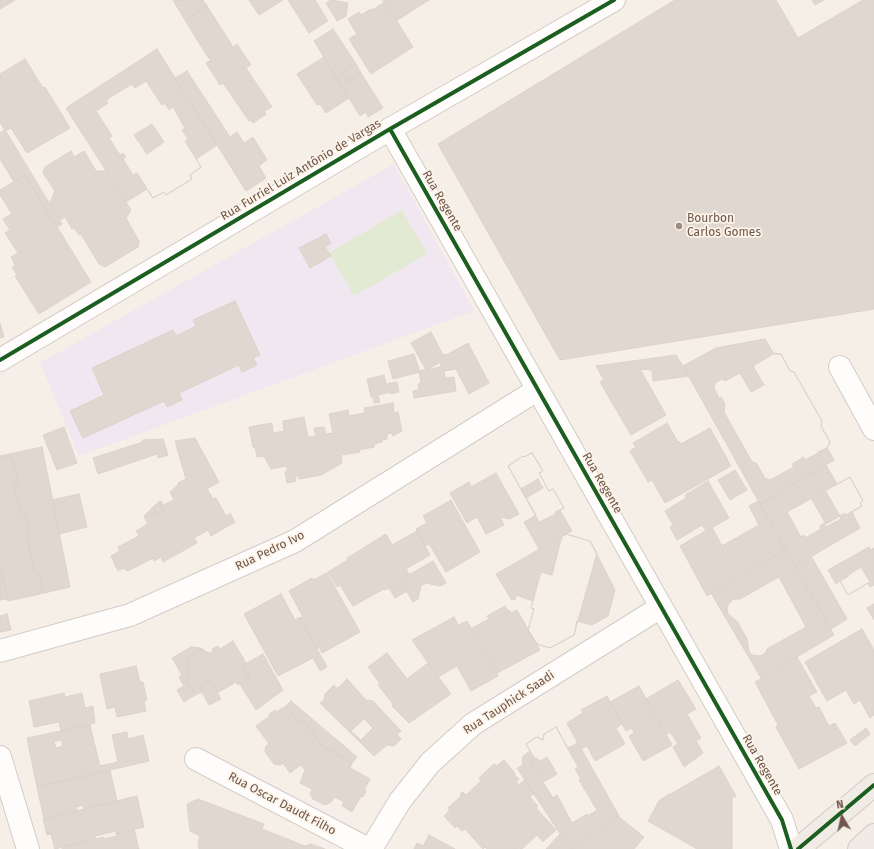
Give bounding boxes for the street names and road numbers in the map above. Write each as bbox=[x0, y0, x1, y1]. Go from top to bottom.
street label: Rua Furriel Luiz Antônio de Vargas bbox=[218, 116, 384, 224]
street label: Rua Regente bbox=[419, 168, 465, 234]
street label: Rua Regente bbox=[579, 450, 625, 516]
street label: Rua Pedro Ivo bbox=[233, 528, 307, 574]
street label: Rua Tauphick Saadi bbox=[461, 668, 557, 738]
street label: Rua Regente bbox=[739, 732, 785, 798]
street label: Rua Oscar Daudt Filho bbox=[226, 769, 338, 839]

